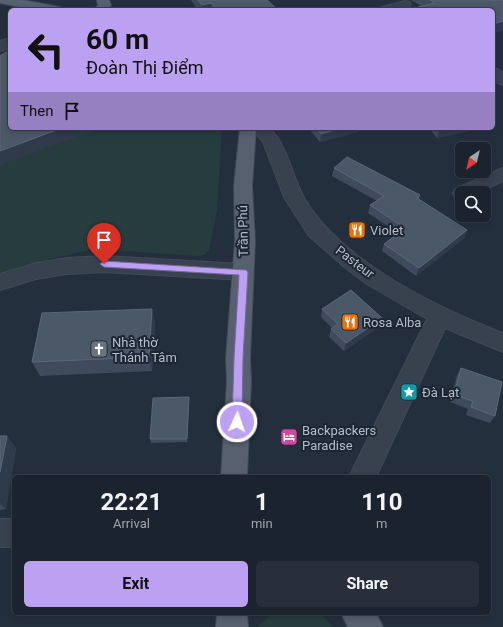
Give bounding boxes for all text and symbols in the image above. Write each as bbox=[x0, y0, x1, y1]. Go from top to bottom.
text: 60 m bbox=[86, 23, 149, 56]
icon: left bbox=[20, 24, 72, 76]
text: Đoàn Thị Điểm bbox=[86, 57, 203, 78]
icon: arrive bbox=[61, 100, 83, 122]
text: Then bbox=[20, 102, 53, 120]
north arrow bbox=[455, 142, 491, 178]
map controls bbox=[455, 142, 491, 222]
button: search bbox=[455, 186, 491, 222]
street label: Trần Phú bbox=[235, 205, 251, 257]
restaurant icon: Violet bbox=[347, 220, 367, 240]
pin bbox=[87, 223, 121, 264]
place label: Violet bbox=[370, 223, 403, 238]
icon: arrive bbox=[93, 229, 115, 251]
street label: Pasteur bbox=[333, 243, 378, 282]
restaurant icon: Rosa Alba bbox=[340, 312, 360, 332]
place label: Rosa Alba bbox=[363, 315, 421, 330]
place label: Nhà thờ Thánh Tâm bbox=[112, 335, 177, 365]
church icon: Nhà thờ Thánh Tâm bbox=[89, 339, 109, 359]
place icon: Đà Lạt bbox=[399, 382, 419, 402]
place label: Đà Lạt bbox=[422, 385, 459, 400]
position arrow bbox=[216, 401, 258, 443]
place label: Backpackers Paradise bbox=[302, 423, 377, 453]
hotel icon: Backpackers Paradise bbox=[279, 427, 299, 447]
text: 22:21 bbox=[101, 488, 162, 516]
text: 1 bbox=[255, 488, 269, 516]
text: 110 bbox=[361, 488, 402, 516]
text: Arrival bbox=[113, 516, 150, 531]
text: min bbox=[251, 516, 273, 531]
text: m bbox=[376, 516, 388, 531]
button: Exit bbox=[24, 561, 248, 607]
button: Share bbox=[256, 561, 479, 607]

